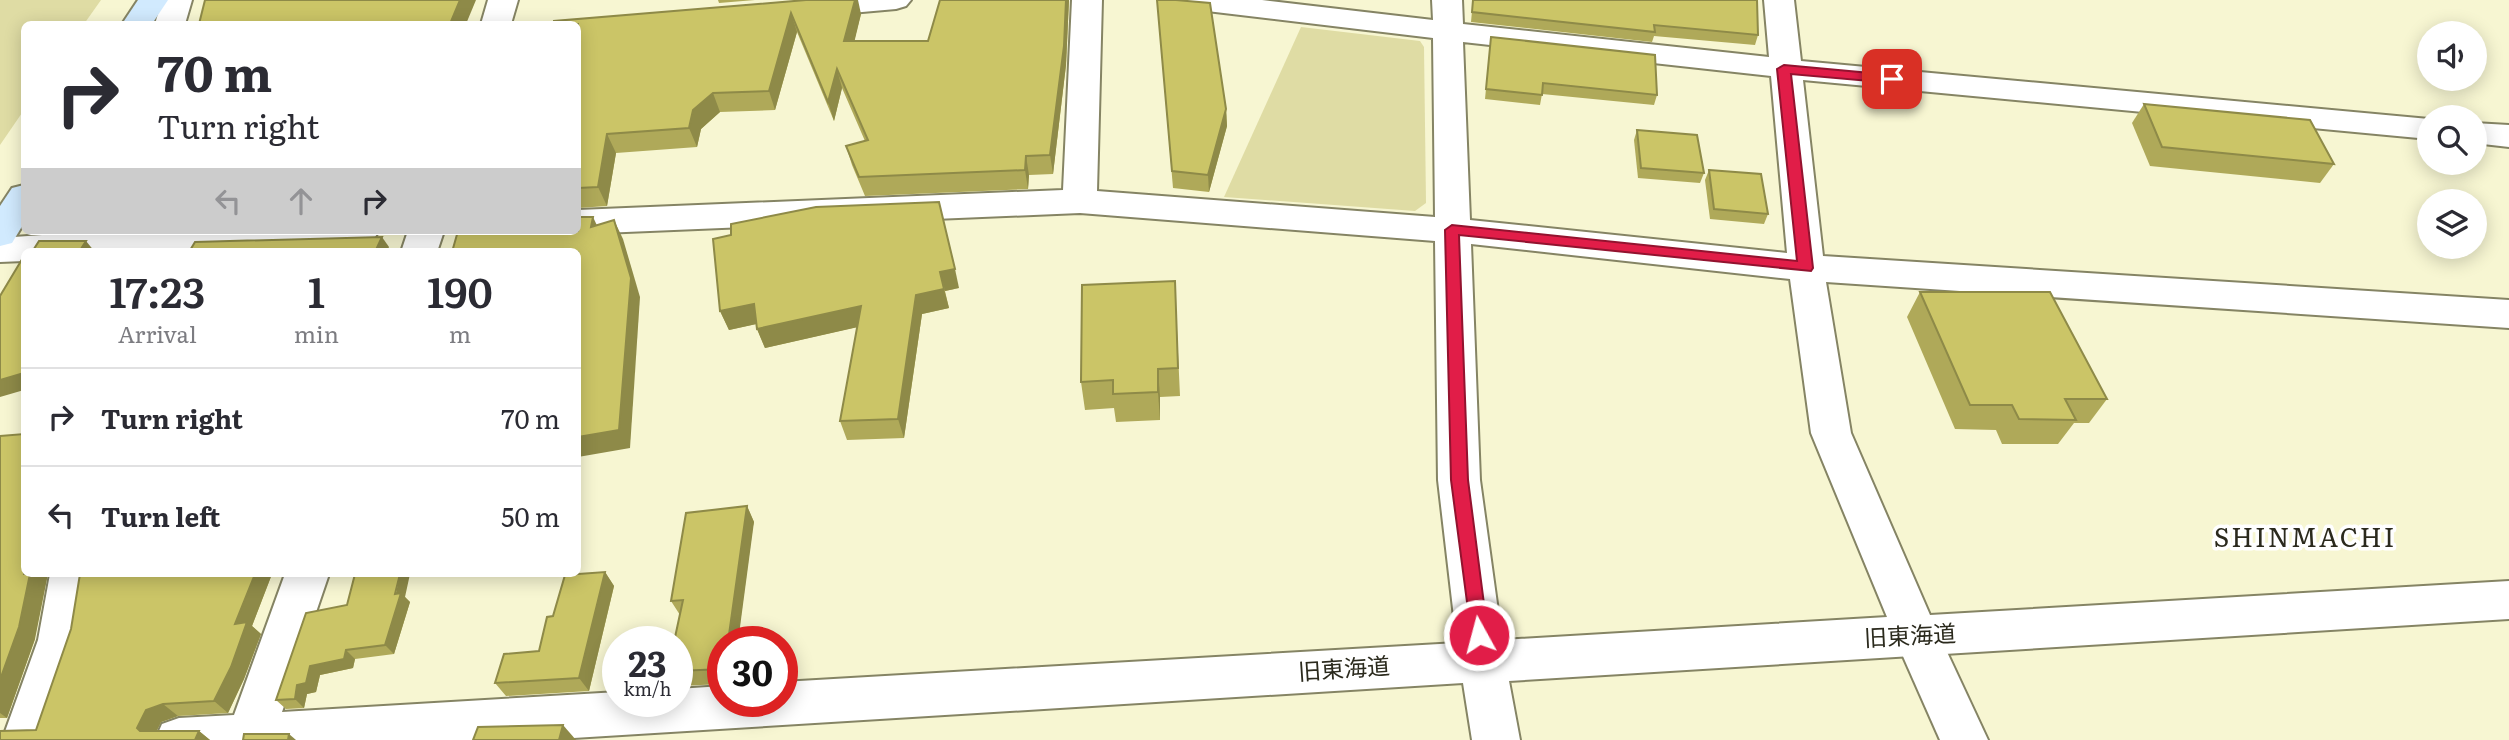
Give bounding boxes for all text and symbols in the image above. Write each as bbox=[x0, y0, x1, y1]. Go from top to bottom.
map controls bbox=[2417, 21, 2487, 259]
button: sound bbox=[2417, 21, 2487, 91]
text: 70 m bbox=[157, 34, 272, 107]
icon: right bbox=[42, 49, 133, 140]
pin bbox=[1862, 49, 1922, 109]
icon: arrive bbox=[1873, 60, 1911, 98]
text: Turn right bbox=[157, 101, 319, 149]
button: search bbox=[2417, 105, 2487, 175]
icon: left bbox=[209, 182, 247, 220]
icon: ahead bbox=[282, 182, 320, 220]
icon: right bbox=[355, 182, 393, 220]
button: layers bbox=[2417, 189, 2487, 259]
text: 17:23 bbox=[109, 259, 206, 321]
text: 1 bbox=[308, 259, 325, 321]
text: 190 bbox=[427, 259, 493, 321]
text: Arrival bbox=[118, 316, 197, 350]
text: min bbox=[294, 316, 339, 350]
text: m bbox=[449, 316, 471, 350]
icon: right bbox=[42, 398, 80, 436]
text: Turn right bbox=[101, 398, 243, 437]
text: 70 m bbox=[501, 398, 560, 437]
icon: left bbox=[42, 496, 80, 534]
text: Turn left bbox=[101, 496, 220, 535]
text: 50 m bbox=[501, 496, 560, 535]
district label: SHINMACHI bbox=[2214, 516, 2396, 555]
position arrow bbox=[1442, 598, 1516, 672]
street label: 旧東海道 bbox=[1863, 615, 1957, 653]
speed limit sign: 30 bbox=[707, 626, 798, 717]
text: 23 bbox=[628, 636, 667, 688]
street label: 旧東海道 bbox=[1297, 647, 1391, 687]
text: km/h bbox=[624, 675, 671, 702]

